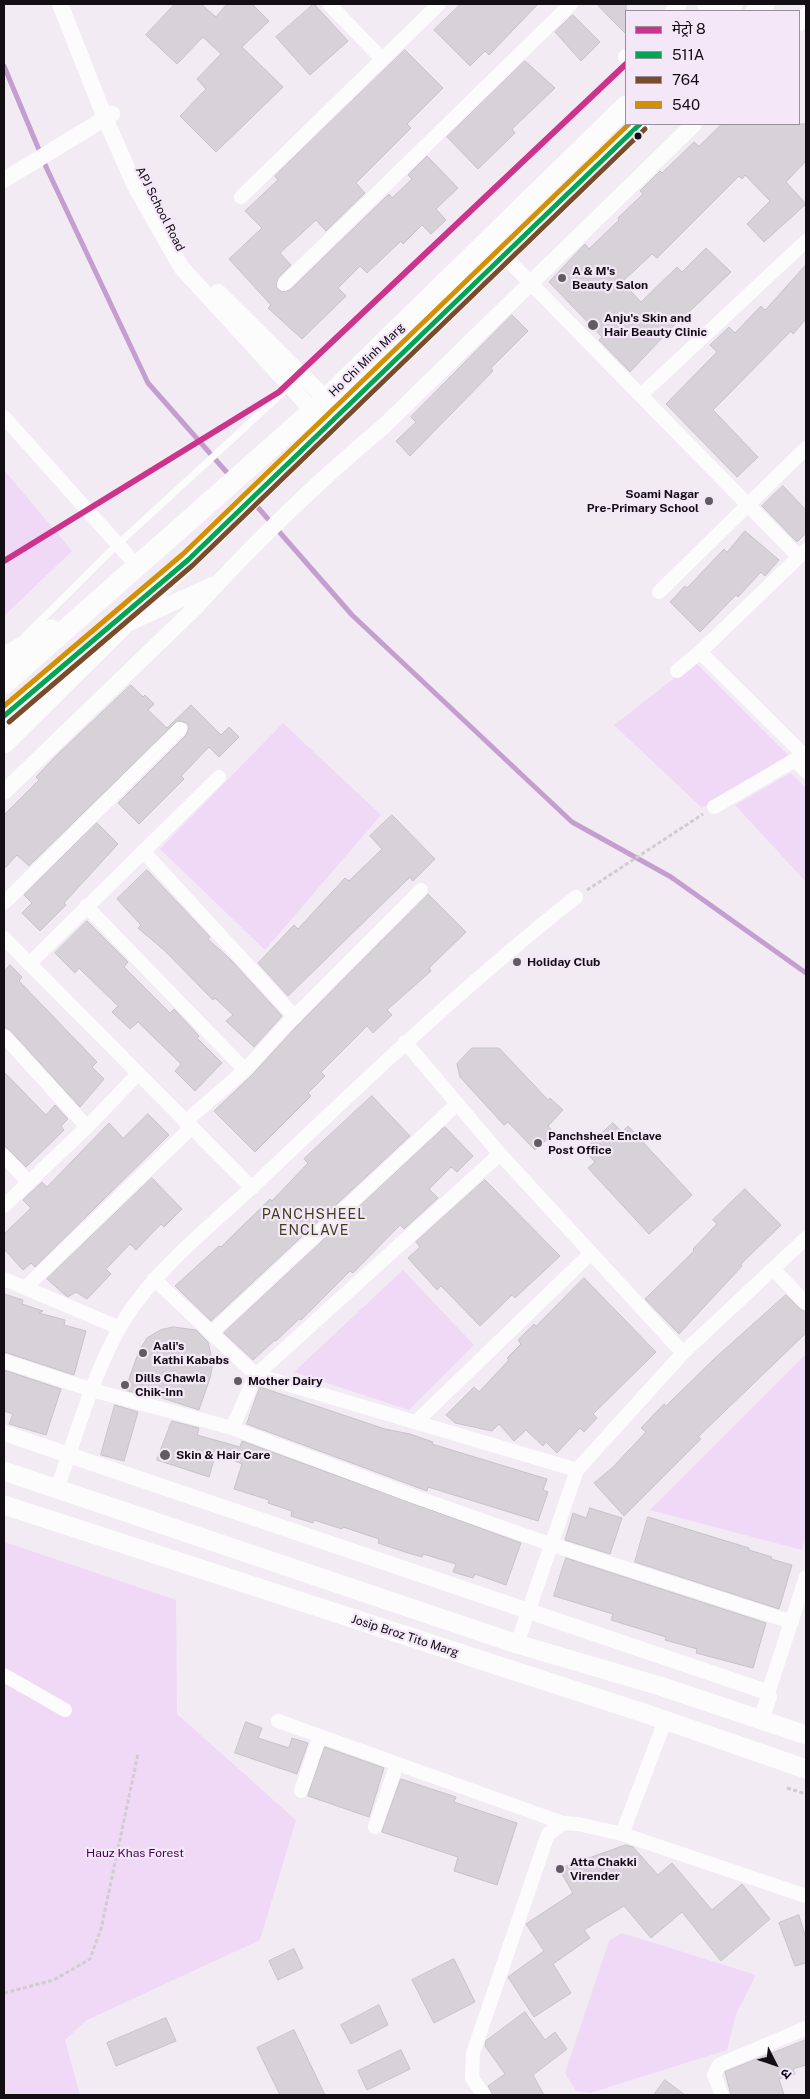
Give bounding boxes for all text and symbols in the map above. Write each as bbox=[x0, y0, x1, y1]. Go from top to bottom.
legend bbox=[625, 10, 800, 125]
text: मेट्रो 8 bbox=[672, 20, 706, 37]
text: 511A bbox=[672, 46, 704, 63]
text: 764 bbox=[672, 71, 699, 88]
text: 540 bbox=[672, 96, 700, 113]
unlabelled marker bbox=[633, 131, 643, 141]
street label: APJ School Road bbox=[132, 164, 188, 254]
place label: A & M's Beauty Salon bbox=[572, 264, 648, 292]
marker: A & M's Beauty Salon bbox=[556, 272, 568, 284]
place label: Anju's Skin and Hair Beauty Clinic bbox=[604, 311, 707, 339]
marker: Anju's Skin and Hair Beauty Clinic bbox=[586, 318, 600, 332]
street label: Ho Chi Minh Marg bbox=[326, 320, 408, 400]
place label: Soami Nagar Pre-Primary School bbox=[587, 487, 699, 515]
marker: Soami Nagar Pre-Primary School bbox=[703, 495, 715, 507]
place label: Holiday Club bbox=[527, 955, 600, 969]
marker: Holiday Club bbox=[511, 956, 523, 968]
place label: Panchsheel Enclave Post Office bbox=[548, 1129, 662, 1157]
marker: Panchsheel Enclave Post Office bbox=[532, 1137, 544, 1149]
district label: PANCHSHEEL ENCLAVE bbox=[260, 1207, 368, 1240]
place label: Aali's Kathi Kababs bbox=[153, 1339, 229, 1367]
marker: Aali's Kathi Kababs bbox=[137, 1347, 149, 1359]
place label: Dills Chawla Chik-Inn bbox=[135, 1371, 206, 1399]
place label: Mother Dairy bbox=[248, 1374, 323, 1388]
marker: Mother Dairy bbox=[232, 1375, 244, 1387]
marker: Dills Chawla Chik-Inn bbox=[119, 1379, 131, 1391]
marker: Skin & Hair Care bbox=[158, 1448, 172, 1462]
place label: Skin & Hair Care bbox=[176, 1448, 270, 1462]
street label: Josip Broz Tito Marg bbox=[349, 1612, 461, 1660]
park label: Hauz Khas Forest bbox=[86, 1846, 184, 1860]
place label: Atta Chakki Virender bbox=[570, 1855, 637, 1883]
marker: Atta Chakki Virender bbox=[554, 1863, 566, 1875]
north arrow bbox=[750, 2039, 800, 2089]
text: उ bbox=[778, 2065, 795, 2082]

